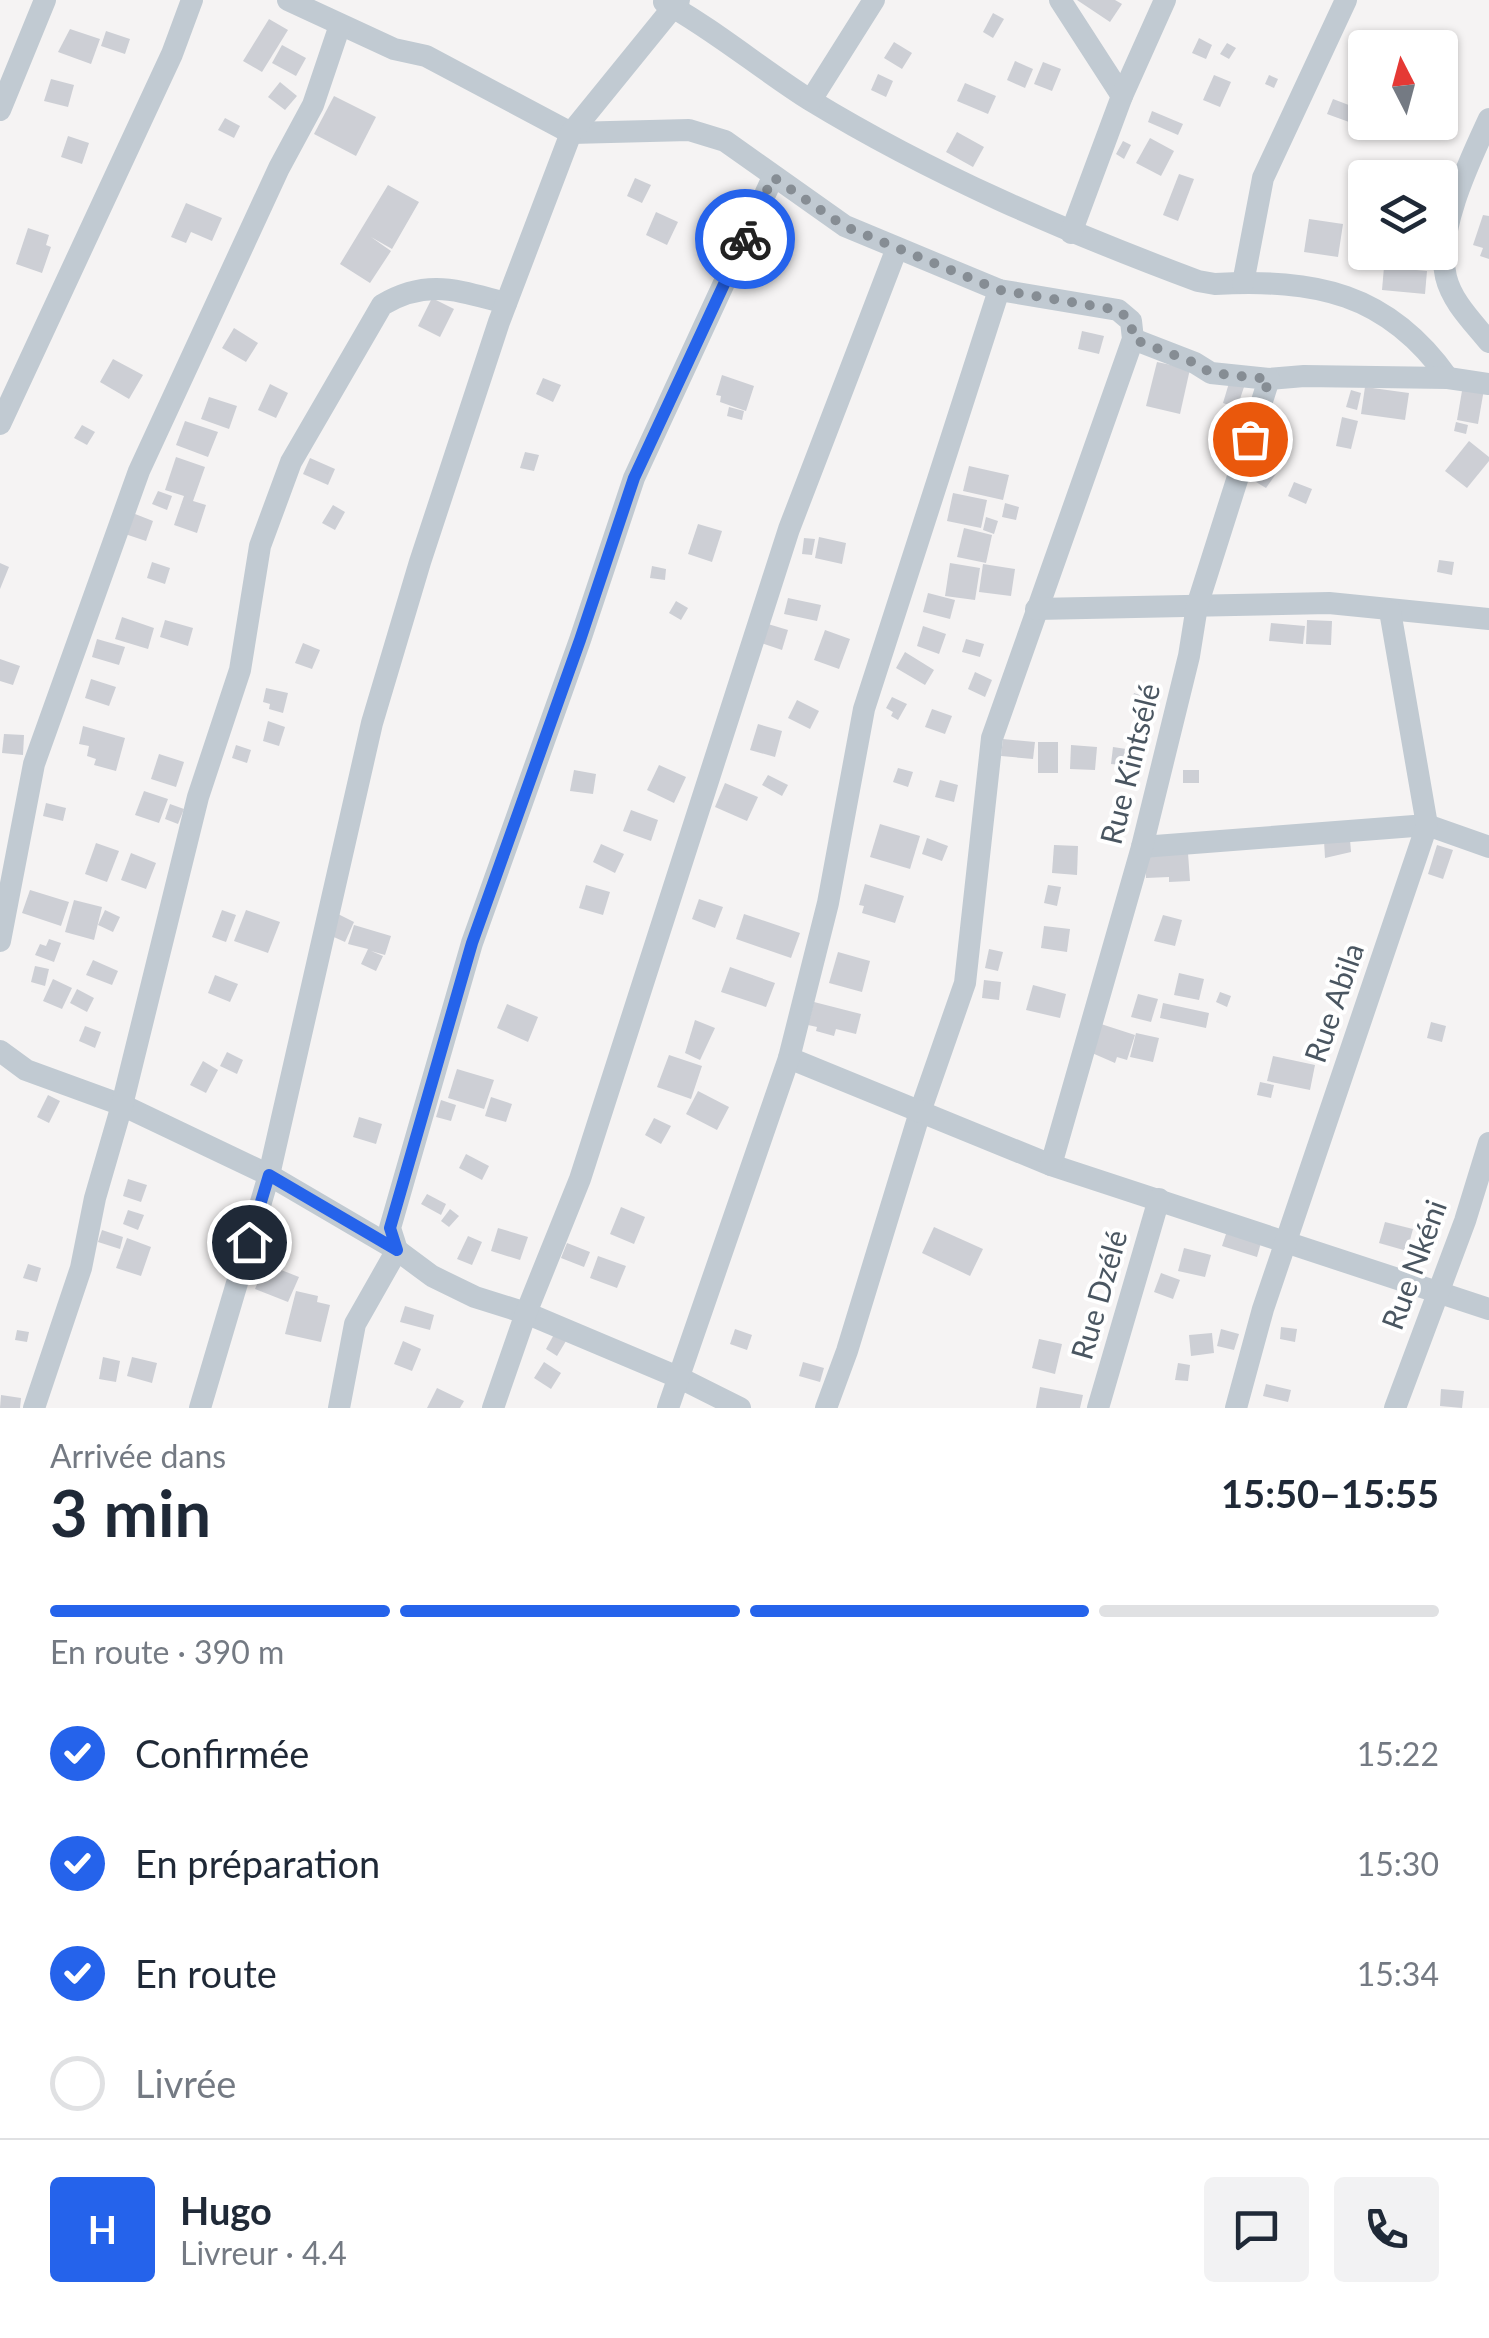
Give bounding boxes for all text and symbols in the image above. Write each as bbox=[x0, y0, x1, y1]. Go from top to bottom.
north arrow bbox=[1348, 30, 1458, 140]
map controls bbox=[1348, 30, 1458, 270]
button: layers bbox=[1348, 160, 1458, 270]
courier bbox=[695, 189, 795, 289]
icon: bike bbox=[718, 212, 773, 267]
pin bbox=[1208, 397, 1293, 482]
icon: bag bbox=[1223, 412, 1278, 467]
street label: Rue Kintsélé bbox=[1092, 679, 1166, 848]
street label: Rue Abila bbox=[1296, 938, 1370, 1067]
street label: Rue Nkéni bbox=[1373, 1195, 1453, 1334]
pin bbox=[207, 1200, 292, 1285]
icon: home bbox=[222, 1215, 277, 1270]
street label: Rue Dzélé bbox=[1062, 1226, 1134, 1363]
text: Arrivée dans bbox=[50, 1436, 226, 1475]
text: 15:50–15:55 bbox=[1221, 1470, 1439, 1516]
text: 3 min bbox=[50, 1473, 211, 1551]
text: En route · 390 m bbox=[50, 1632, 284, 1671]
icon: check bbox=[50, 1726, 105, 1781]
text: Confirmée bbox=[135, 1730, 309, 1776]
text: 15:22 bbox=[1357, 1734, 1439, 1773]
icon: check bbox=[50, 1836, 105, 1891]
text: En préparation bbox=[135, 1840, 380, 1886]
text: 15:30 bbox=[1357, 1844, 1439, 1883]
icon: check bbox=[50, 1946, 105, 2001]
text: En route bbox=[135, 1950, 277, 1996]
text: 15:34 bbox=[1357, 1954, 1439, 1993]
text: Livrée bbox=[135, 2060, 236, 2106]
button: chat bbox=[1204, 2177, 1309, 2282]
button: phone bbox=[1334, 2177, 1439, 2282]
text: Hugo bbox=[180, 2187, 272, 2233]
text: H bbox=[88, 2206, 117, 2252]
text: Livreur · 4.4 bbox=[180, 2233, 347, 2272]

